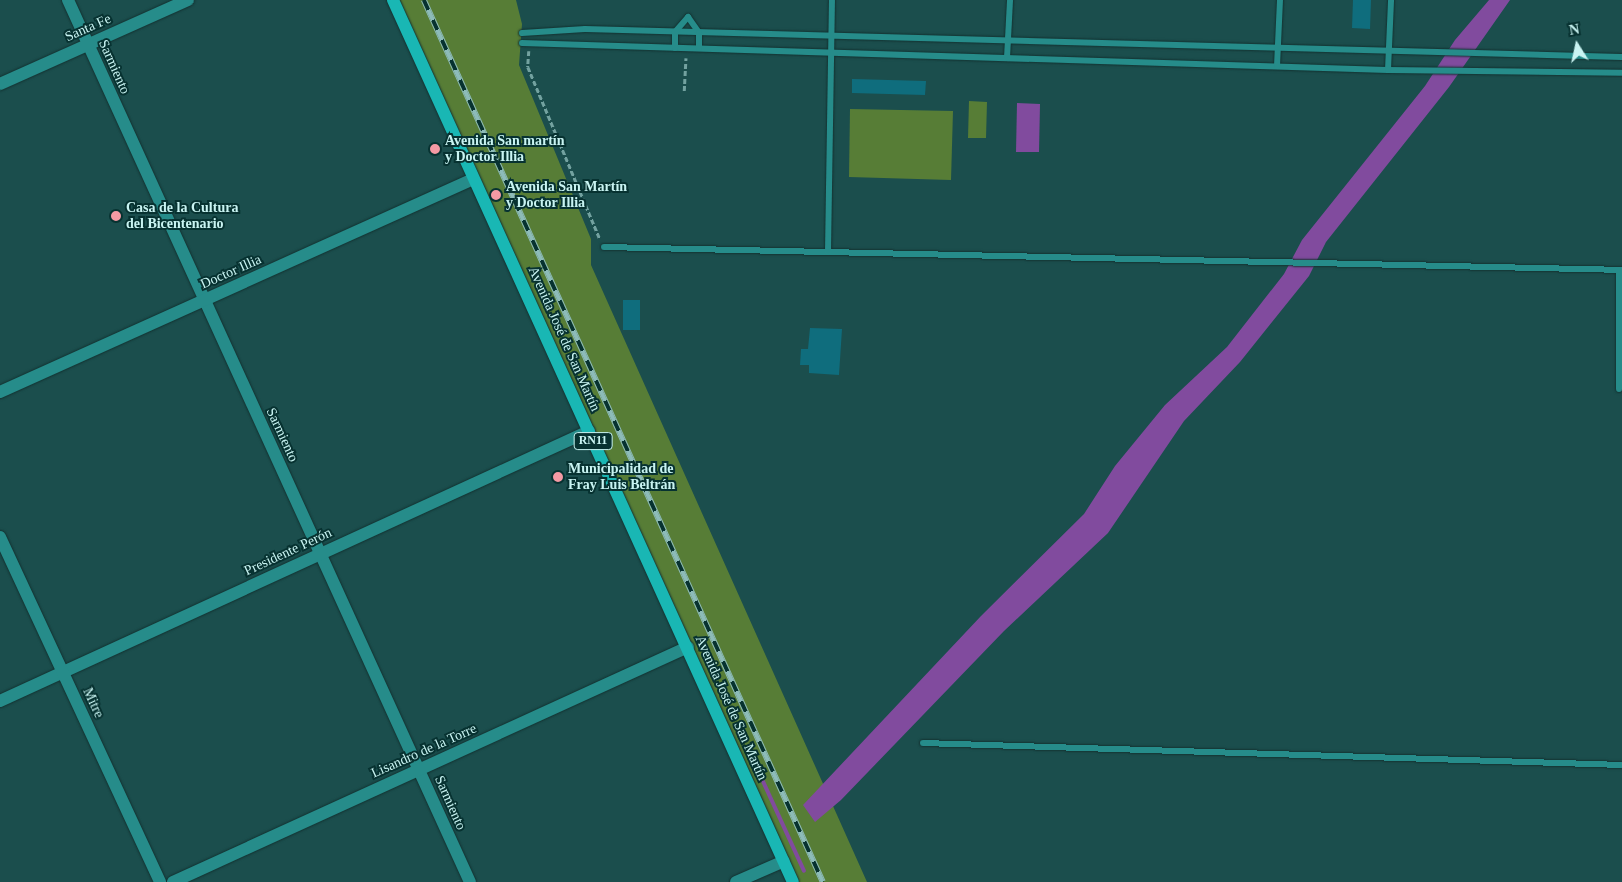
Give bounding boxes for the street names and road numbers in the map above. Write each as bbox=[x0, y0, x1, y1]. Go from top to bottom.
street label: Santa Fe bbox=[62, 10, 114, 46]
street label: Sarmiento bbox=[95, 37, 133, 97]
street label: Doctor Illia bbox=[198, 251, 264, 293]
street label: Avenida José de San Martín bbox=[524, 264, 604, 414]
street label: Sarmiento bbox=[262, 405, 302, 465]
road number: RN11 bbox=[573, 432, 613, 451]
street label: Presidente Perón bbox=[242, 524, 334, 580]
street label: Avenida José de San Martín bbox=[691, 633, 771, 783]
street label: Mitre bbox=[79, 685, 107, 721]
street label: Lisandro de la Torre bbox=[369, 720, 479, 782]
street label: Sarmiento bbox=[431, 773, 469, 833]

